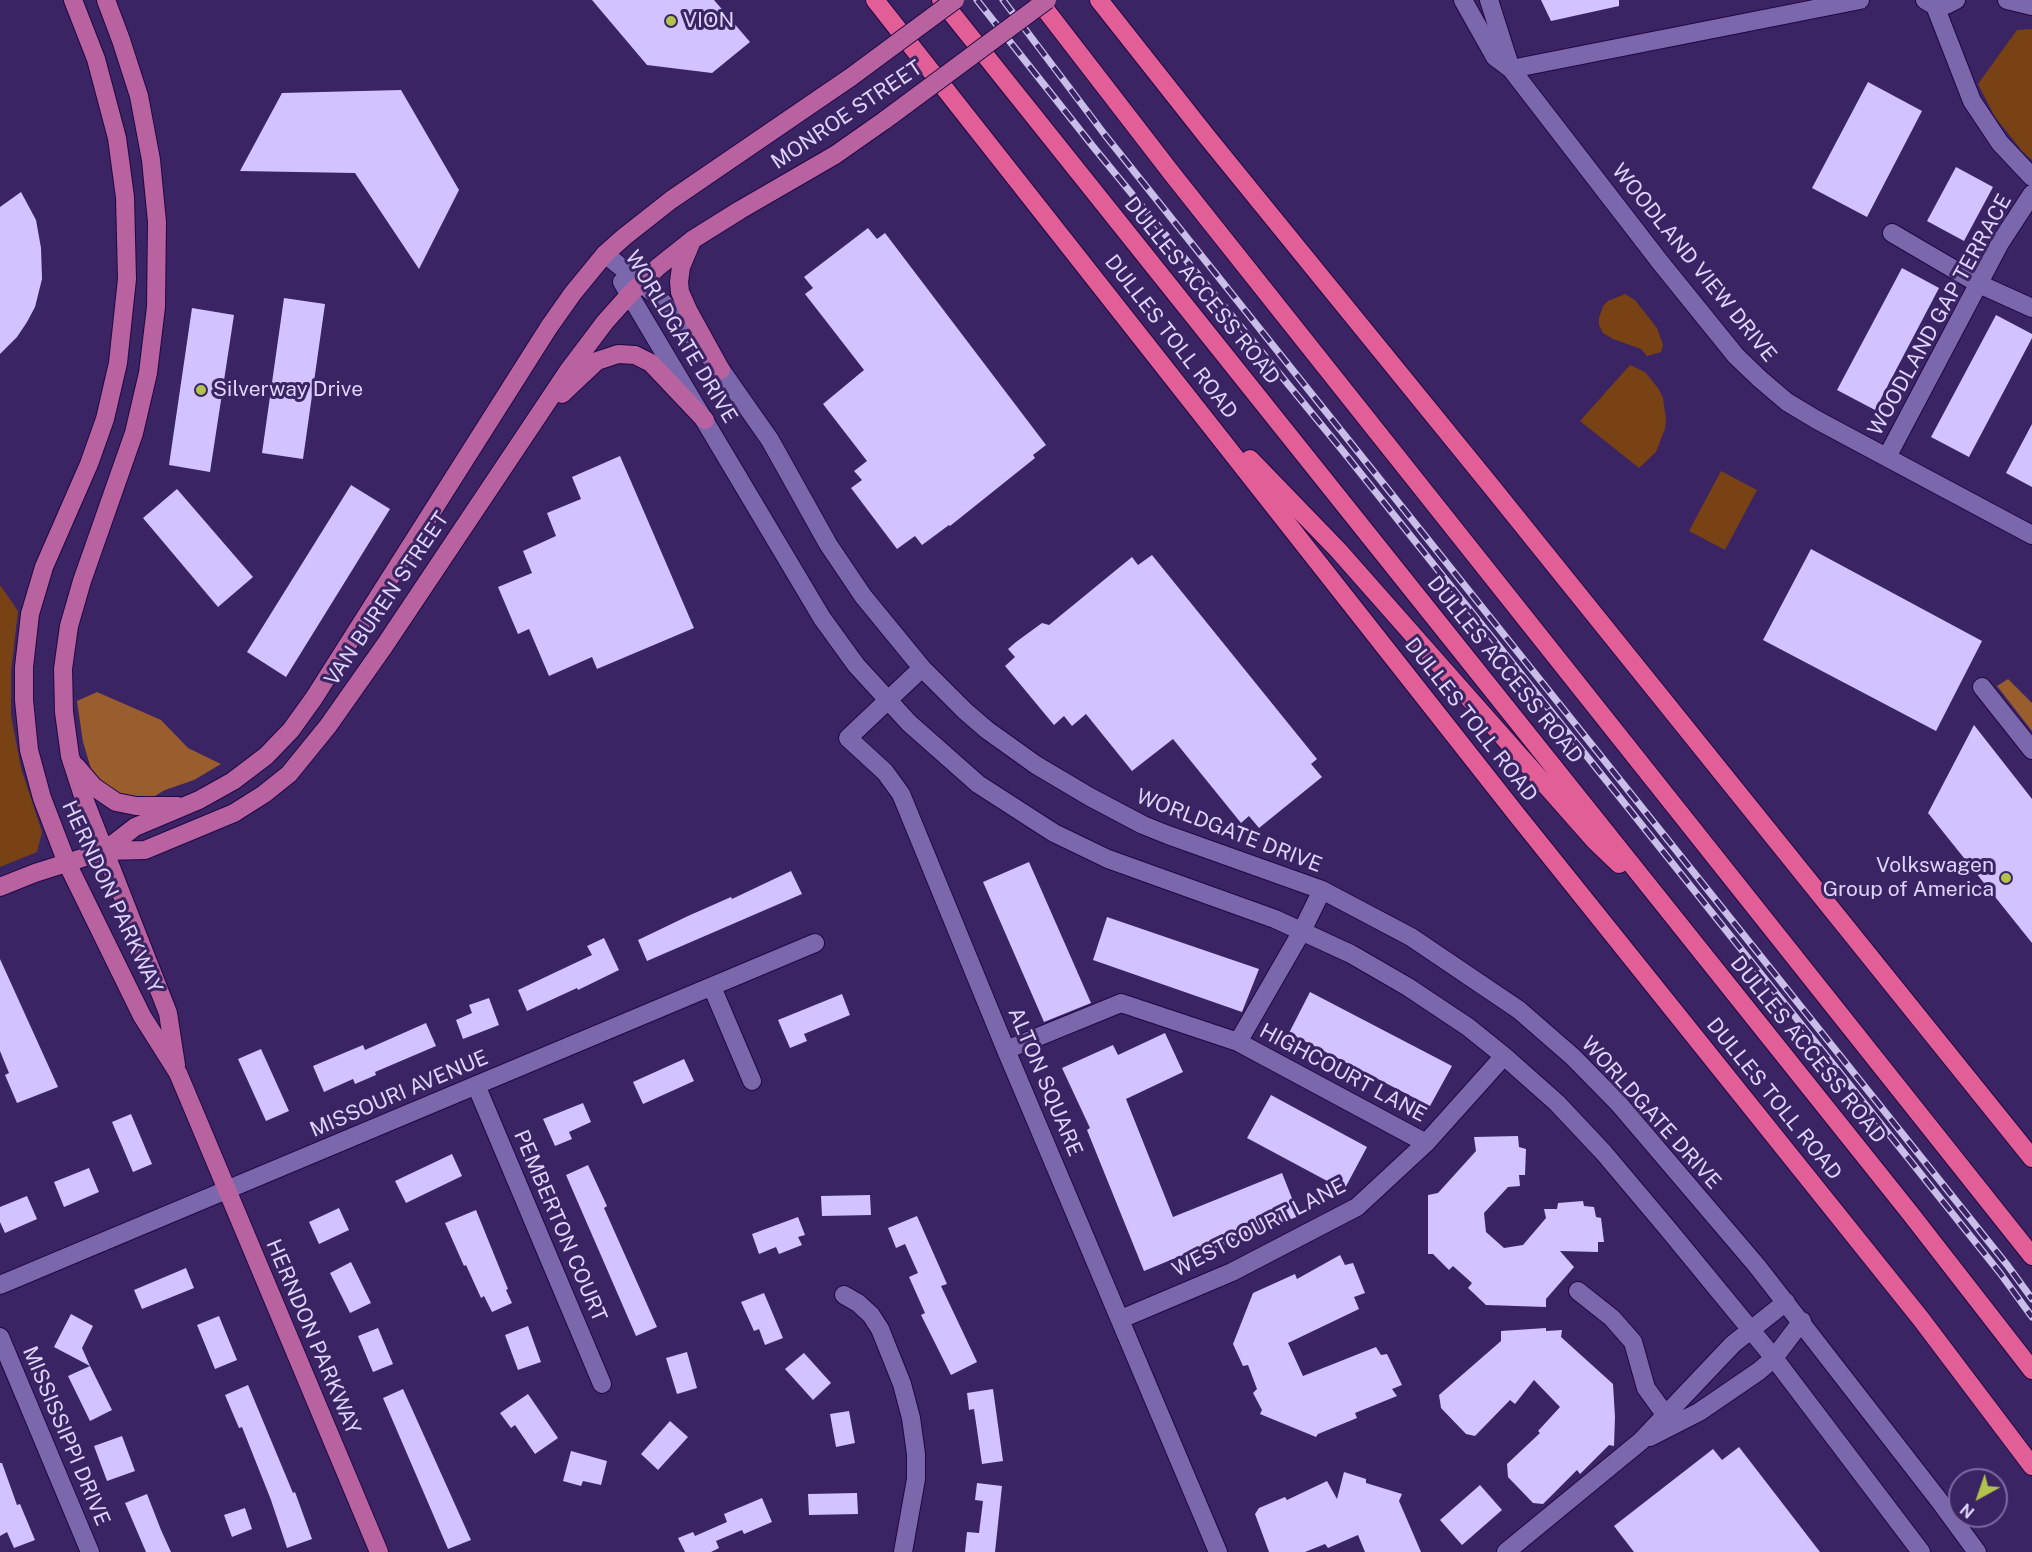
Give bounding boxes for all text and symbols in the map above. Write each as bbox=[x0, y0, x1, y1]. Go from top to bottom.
place label: VION bbox=[683, 8, 734, 34]
marker: VION bbox=[664, 14, 678, 28]
street label: MONROE STREET bbox=[767, 55, 927, 175]
street label: WOODLAND VIEW DRIVE bbox=[1606, 159, 1782, 367]
street label: WOODLAND GAP TERRACE bbox=[1863, 190, 2017, 440]
street label: DULLES ACCESS ROAD bbox=[1119, 192, 1285, 390]
street label: WORLDGATE DRIVE bbox=[619, 246, 743, 428]
street label: DULLES TOLL ROAD bbox=[1099, 250, 1243, 424]
place label: Silverway Drive bbox=[213, 377, 363, 403]
marker: Silverway Drive bbox=[194, 383, 208, 397]
street label: VAN BUREN STREET bbox=[319, 507, 455, 691]
street label: DULLES ACCESS ROAD bbox=[1422, 571, 1588, 769]
street label: DULLES TOLL ROAD bbox=[1399, 633, 1543, 807]
street label: WORLDGATE DRIVE bbox=[1133, 784, 1325, 878]
street label: HERNDON PARKWAY bbox=[56, 797, 168, 997]
place label: Volkswagen Group of America bbox=[1823, 853, 1994, 903]
marker: Volkswagen Group of America bbox=[1999, 871, 2013, 885]
street label: DULLES ACCESS ROAD bbox=[1725, 951, 1891, 1149]
street label: ALTON SQUARE bbox=[1002, 1004, 1088, 1160]
street label: DULLES TOLL ROAD bbox=[1701, 1013, 1847, 1185]
street label: HIGHCOURT LANE bbox=[1255, 1018, 1431, 1128]
street label: WORLDGATE DRIVE bbox=[1576, 1031, 1726, 1195]
street label: MISSOURI AVENUE bbox=[306, 1045, 492, 1143]
street label: PEMBERTON COURT bbox=[508, 1126, 612, 1326]
street label: WESTCOURT LANE bbox=[1168, 1173, 1350, 1283]
street label: HERNDON PARKWAY bbox=[260, 1236, 366, 1438]
street label: MISSISSIPPI DRIVE bbox=[17, 1342, 115, 1530]
north arrow bbox=[1948, 1468, 2008, 1528]
text: N bbox=[1956, 1499, 1978, 1522]

